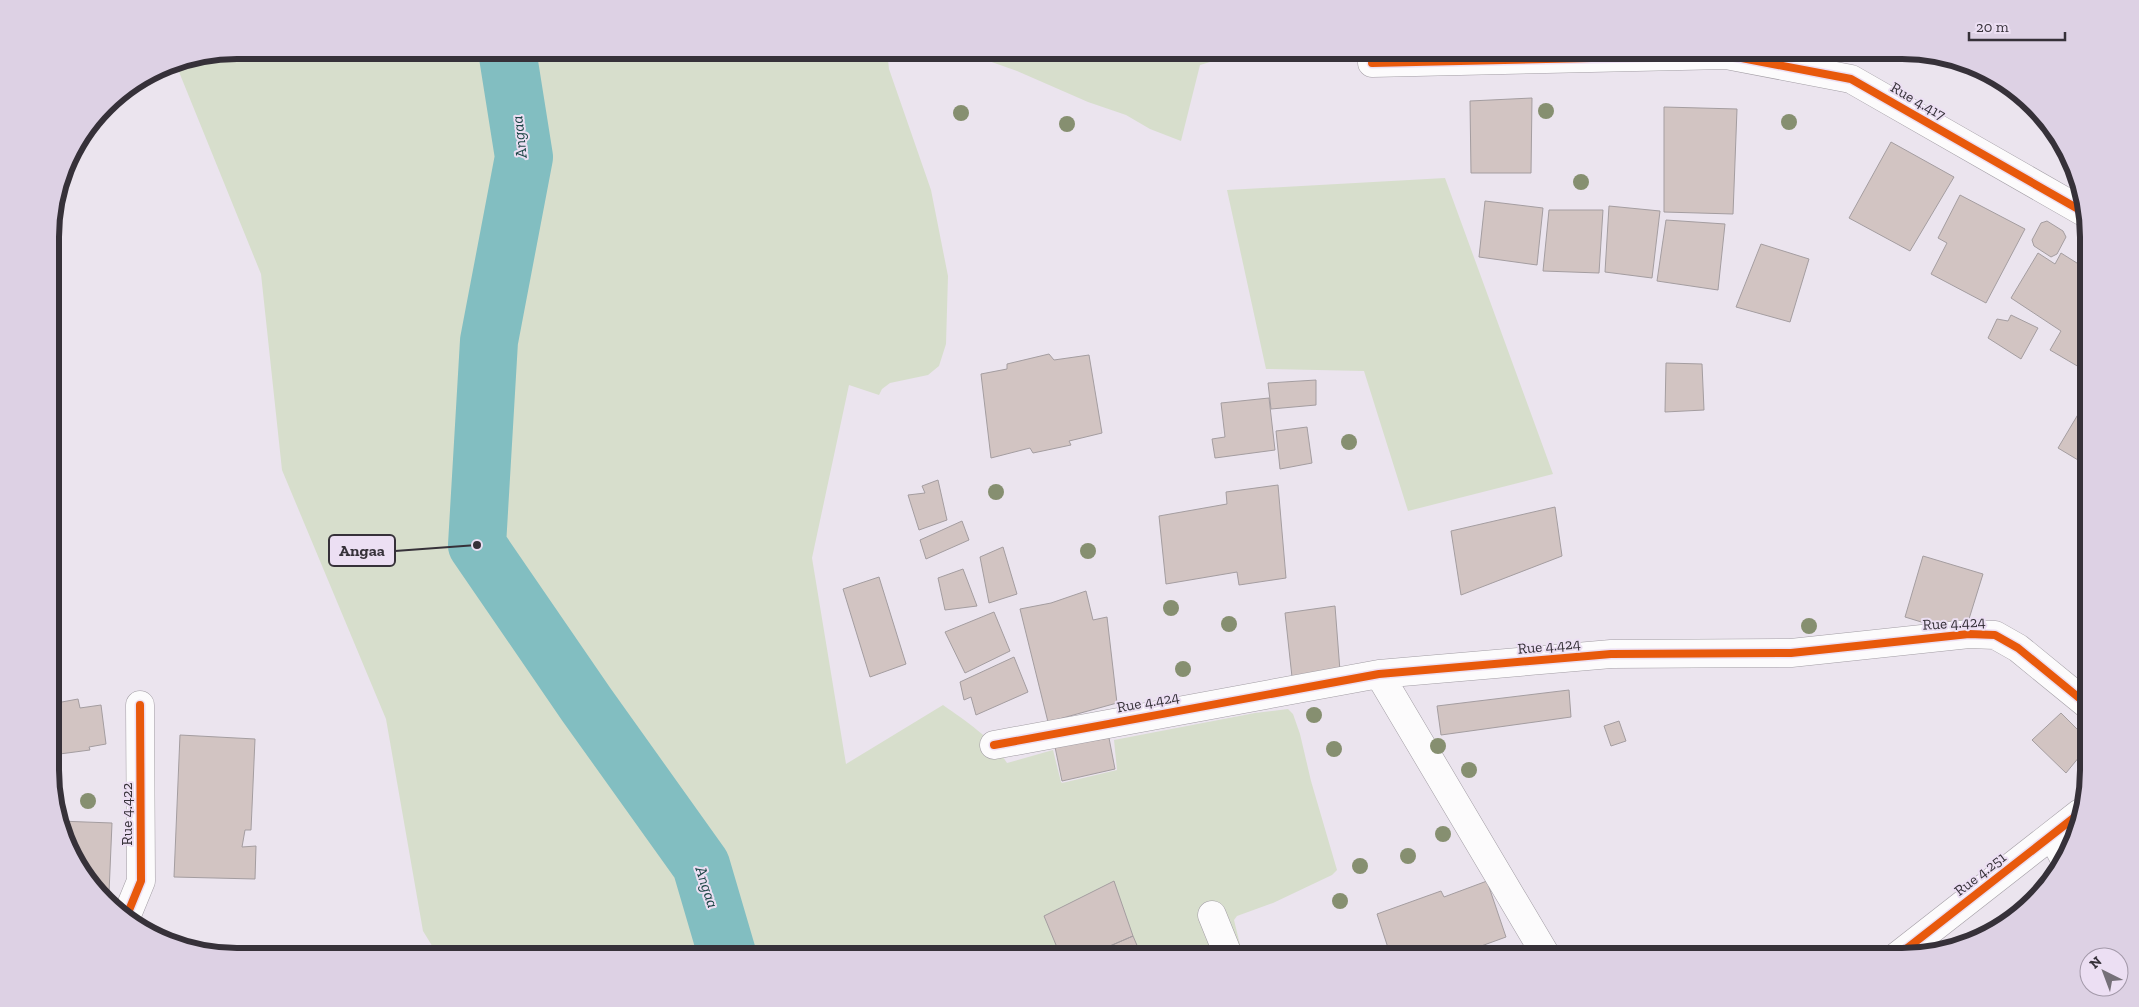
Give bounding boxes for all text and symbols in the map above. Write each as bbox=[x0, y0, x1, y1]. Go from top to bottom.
scale bar bbox=[1969, 10, 2065, 42]
text: 20 m bbox=[1976, 18, 2009, 36]
street label: Rue 4.417 bbox=[1887, 78, 1949, 124]
water label: Angaa bbox=[507, 115, 531, 160]
callout: Angaa bbox=[329, 535, 395, 566]
text: Angaa bbox=[339, 541, 385, 560]
street label: Rue 4.424 bbox=[1922, 612, 1986, 634]
street label: Rue 4.424 bbox=[1517, 634, 1581, 658]
street label: Rue 4.424 bbox=[1115, 688, 1181, 716]
street label: Rue 4.422 bbox=[118, 782, 136, 845]
street label: Rue 4.251 bbox=[1951, 848, 2010, 900]
water label: Angaa bbox=[691, 863, 723, 910]
north arrow bbox=[2079, 947, 2129, 997]
text: N bbox=[2086, 953, 2106, 973]

